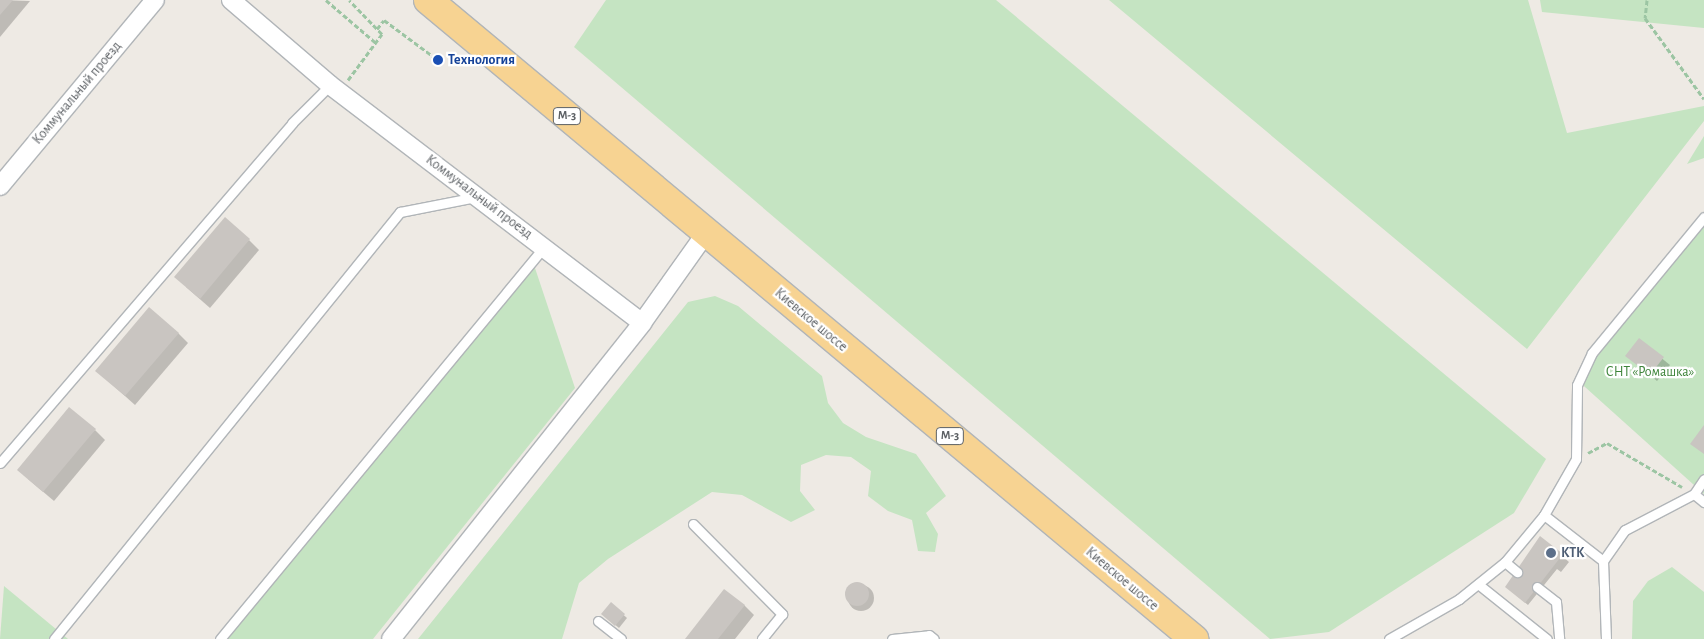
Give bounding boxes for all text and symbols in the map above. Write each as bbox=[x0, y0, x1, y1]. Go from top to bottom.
street label: Коммунальный проезд bbox=[29, 38, 125, 148]
place label: Технология bbox=[448, 52, 515, 68]
marker: Технология bbox=[432, 54, 444, 66]
road number: М-3 bbox=[552, 106, 582, 125]
street label: Коммунальный проезд bbox=[422, 151, 536, 243]
street label: Киевское шоссе bbox=[771, 285, 851, 355]
park label: СНТ «Ромашка» bbox=[1606, 364, 1694, 380]
road number: М-3 bbox=[935, 426, 965, 446]
street label: Киевское шоссе bbox=[1082, 544, 1162, 614]
place label: КТК bbox=[1561, 545, 1585, 561]
marker: КТК bbox=[1545, 547, 1557, 559]

